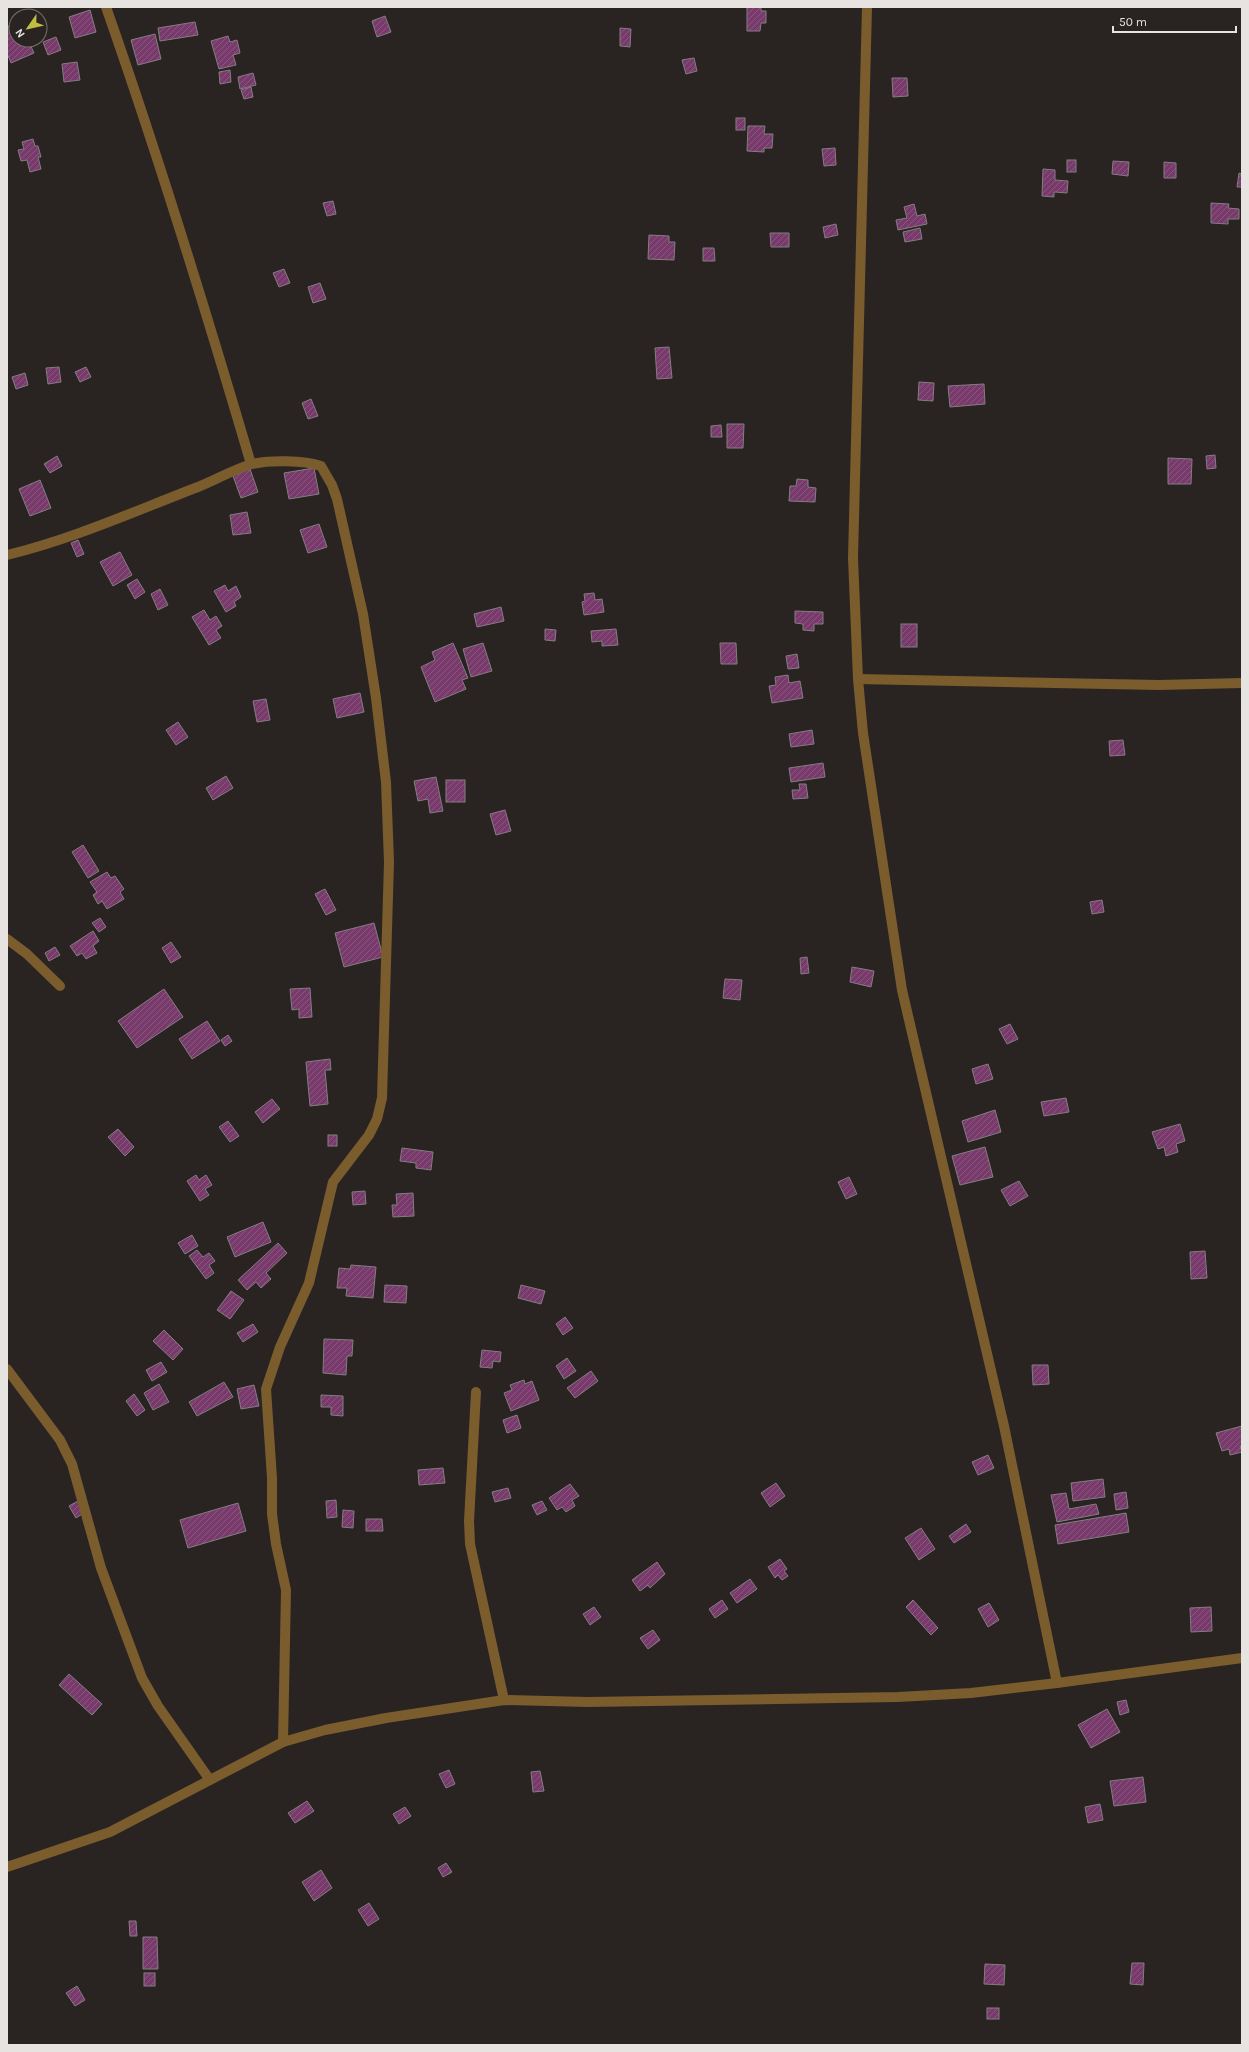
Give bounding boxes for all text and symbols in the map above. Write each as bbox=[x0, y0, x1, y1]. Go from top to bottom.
north arrow bbox=[8, 8, 48, 48]
scale bar bbox=[1113, 8, 1236, 34]
text: 50 m bbox=[1119, 15, 1147, 29]
text: N bbox=[13, 26, 28, 40]

